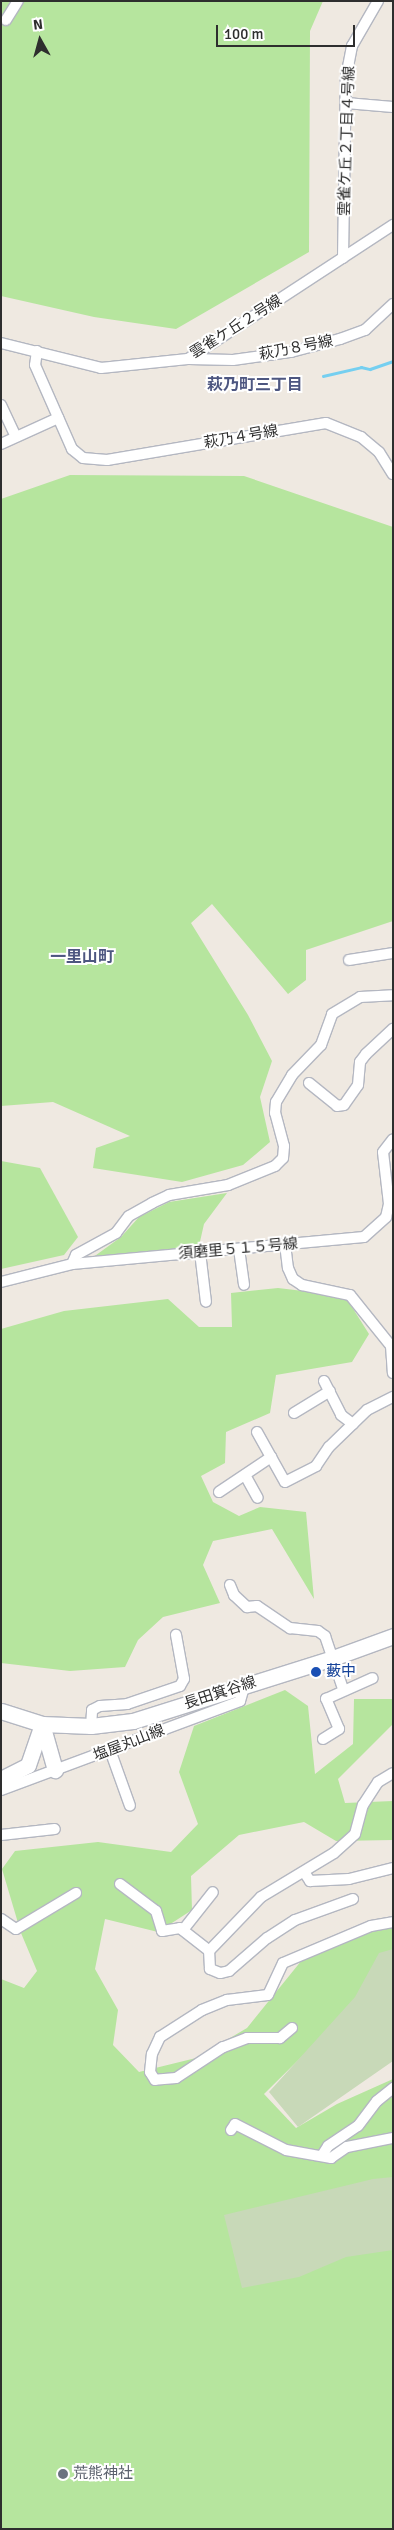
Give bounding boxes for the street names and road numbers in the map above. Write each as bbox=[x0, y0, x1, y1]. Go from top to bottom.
street label: 雲雀ケ丘２丁目４号線 bbox=[335, 66, 359, 216]
street label: 雲雀ケ丘２号線 bbox=[187, 292, 285, 362]
street label: 萩乃８号線 bbox=[257, 332, 335, 364]
street label: 萩乃４号線 bbox=[203, 422, 279, 452]
street label: 須磨里５１５号線 bbox=[177, 1235, 299, 1263]
street label: 長田箕谷線 bbox=[182, 1673, 258, 1713]
street label: 塩屋丸山線 bbox=[91, 1721, 167, 1765]

